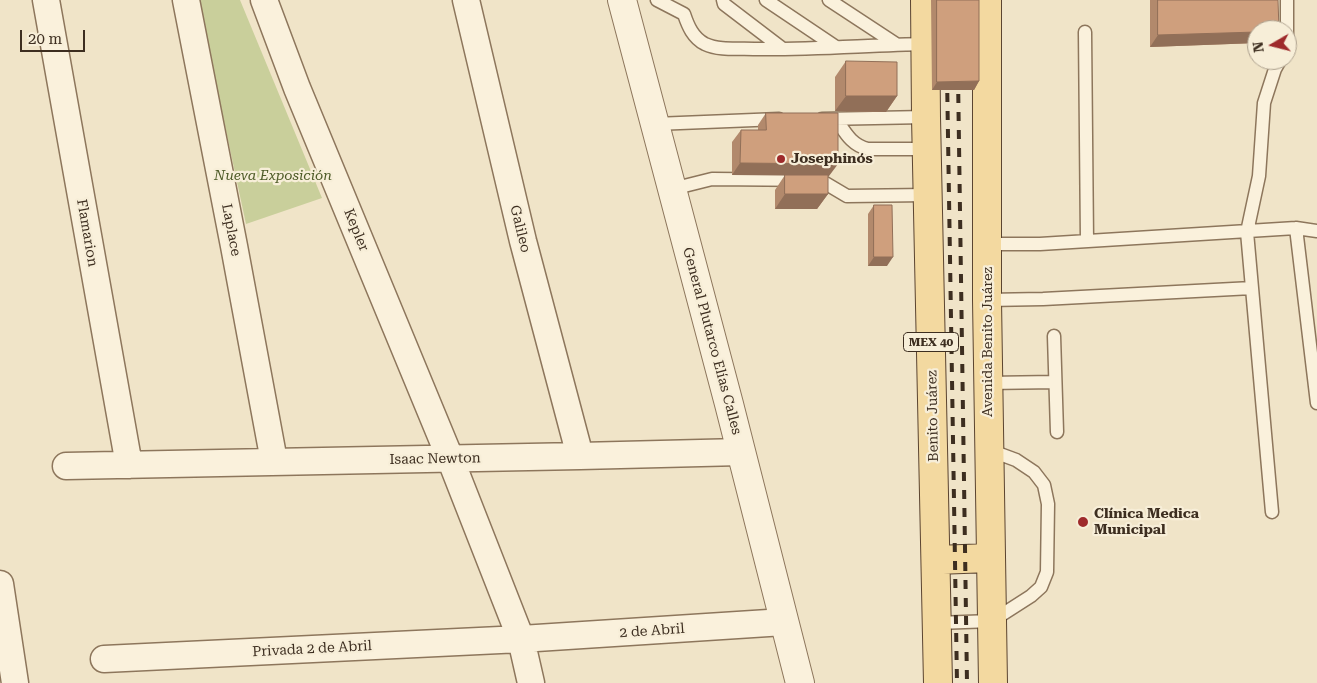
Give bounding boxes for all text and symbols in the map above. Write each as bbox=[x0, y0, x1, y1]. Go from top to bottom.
scale bar bbox=[22, 20, 88, 52]
north arrow bbox=[1247, 20, 1297, 70]
text: 20 m bbox=[28, 30, 62, 48]
text: N bbox=[1249, 40, 1267, 53]
place label: Josephino´s bbox=[791, 151, 873, 167]
marker: Josephino´s bbox=[775, 153, 787, 165]
park label: Nueva Exposición bbox=[214, 168, 332, 184]
street label: Flamarion bbox=[73, 198, 101, 268]
street label: Laplace bbox=[218, 202, 244, 258]
street label: Galileo bbox=[506, 204, 534, 254]
street label: Kepler bbox=[340, 206, 372, 254]
street label: General Plutarco Elías Calles bbox=[679, 246, 745, 436]
street label: Avenida Benito Juárez bbox=[980, 267, 996, 417]
road number: MEX 40 bbox=[904, 332, 958, 352]
street label: Benito Juárez bbox=[924, 370, 942, 462]
street label: Isaac Newton bbox=[389, 450, 481, 468]
place label: Clínica Medica Municipal bbox=[1094, 506, 1199, 538]
marker: Clínica Medica Municipal bbox=[1076, 515, 1090, 529]
street label: 2 de Abril bbox=[619, 620, 685, 642]
street label: Privada 2 de Abril bbox=[252, 637, 372, 661]

